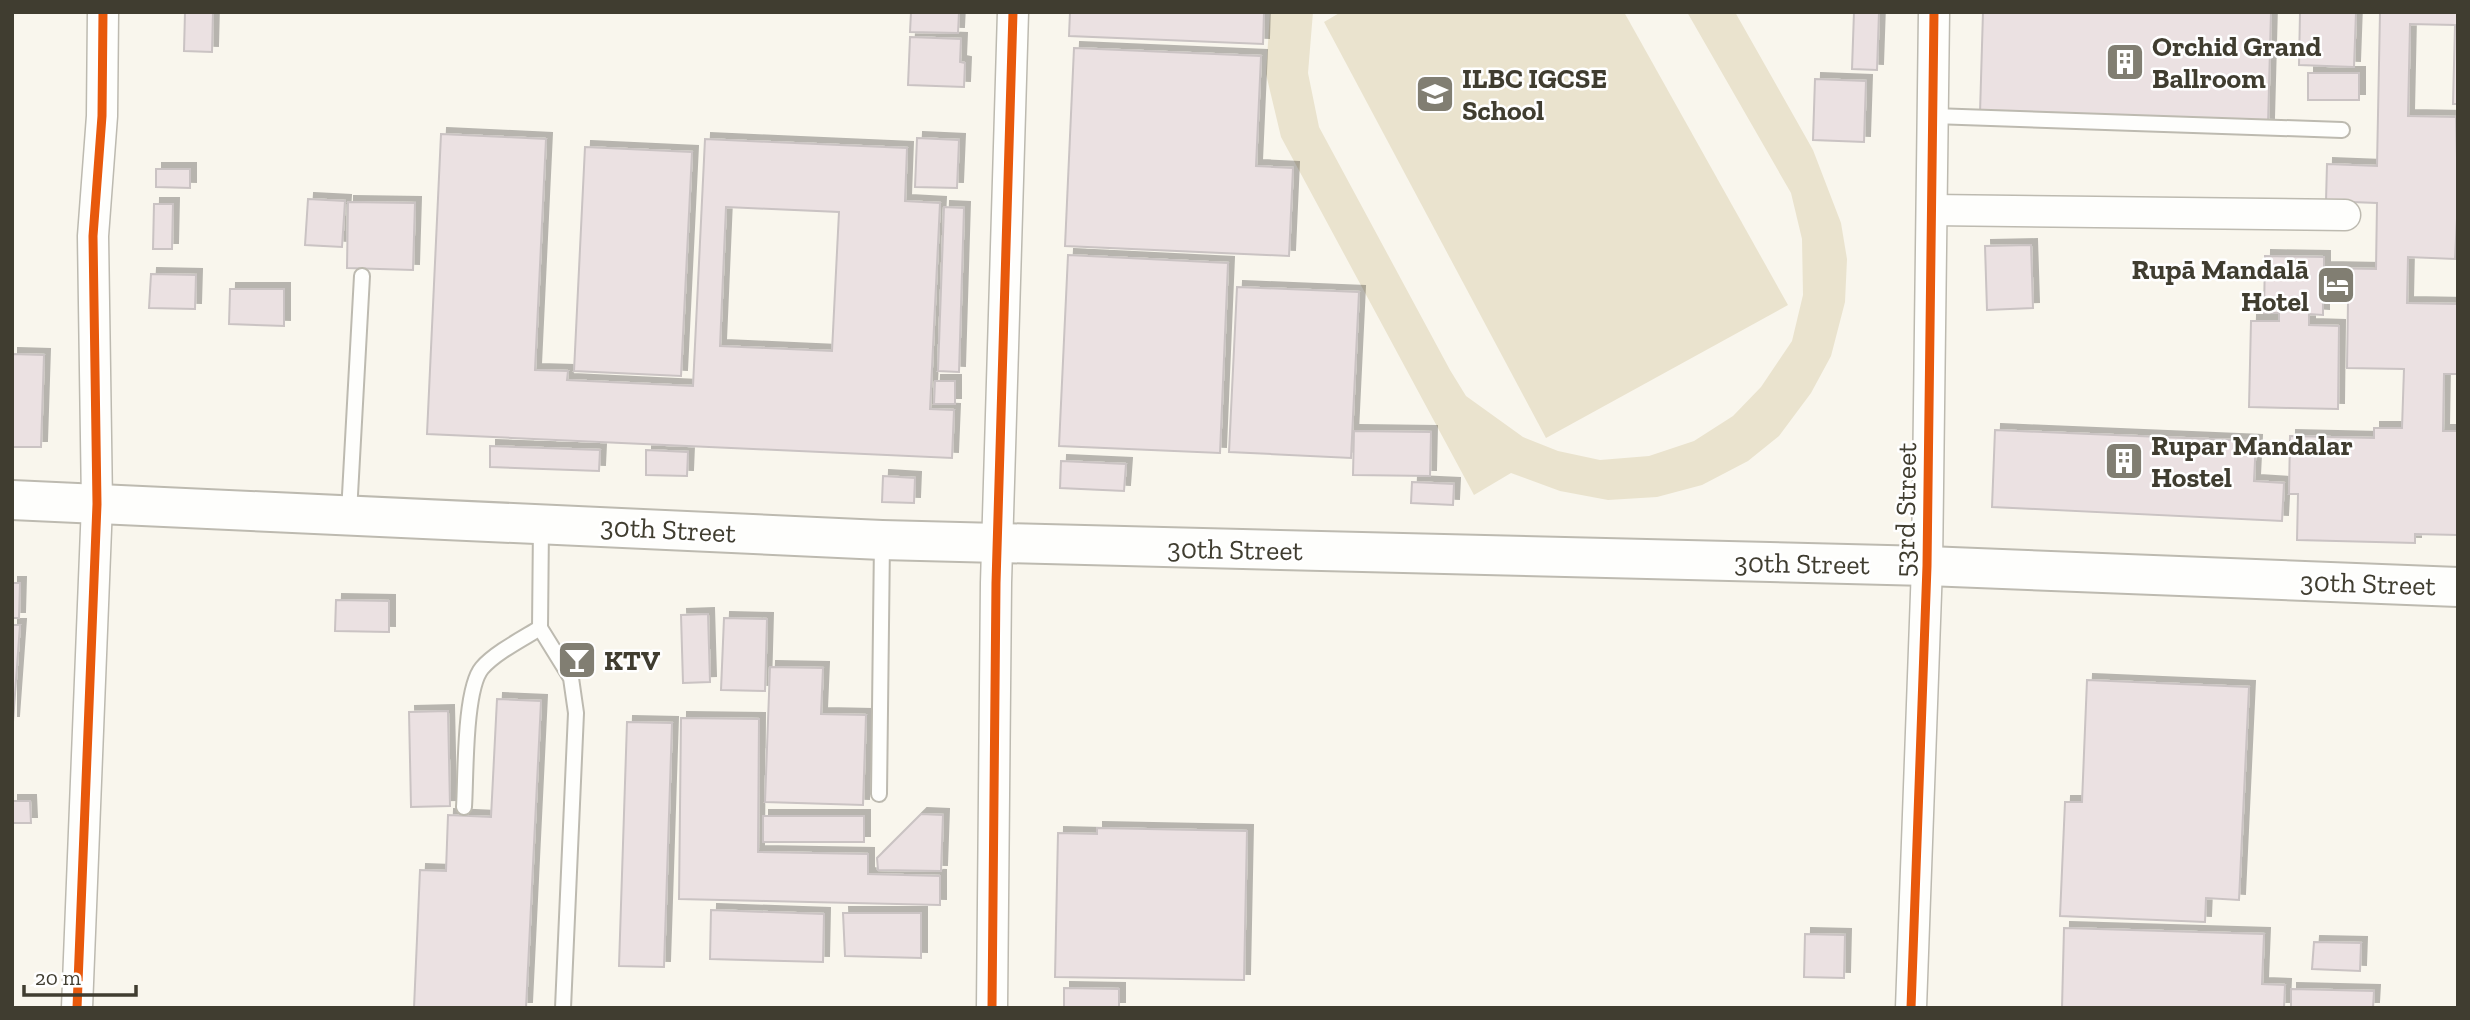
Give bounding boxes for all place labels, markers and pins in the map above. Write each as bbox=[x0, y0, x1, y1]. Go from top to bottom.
place label: Orchid Grand Ballroom bbox=[2152, 30, 2322, 95]
building icon: Orchid Grand Ballroom bbox=[2104, 41, 2146, 83]
place label: ILBC IGCSE School bbox=[1462, 62, 1607, 127]
school or university icon: ILBC IGCSE School bbox=[1414, 73, 1456, 115]
place label: Rupā Mandalā Hotel bbox=[2131, 253, 2309, 318]
hotel icon: Rupā Mandalā Hotel bbox=[2315, 264, 2357, 306]
place label: Rupar Mandalar Hostel bbox=[2151, 429, 2353, 494]
building icon: Rupar Mandalar Hostel bbox=[2103, 440, 2145, 482]
bar icon: KTV bbox=[556, 639, 598, 681]
place label: KTV bbox=[604, 644, 661, 677]

